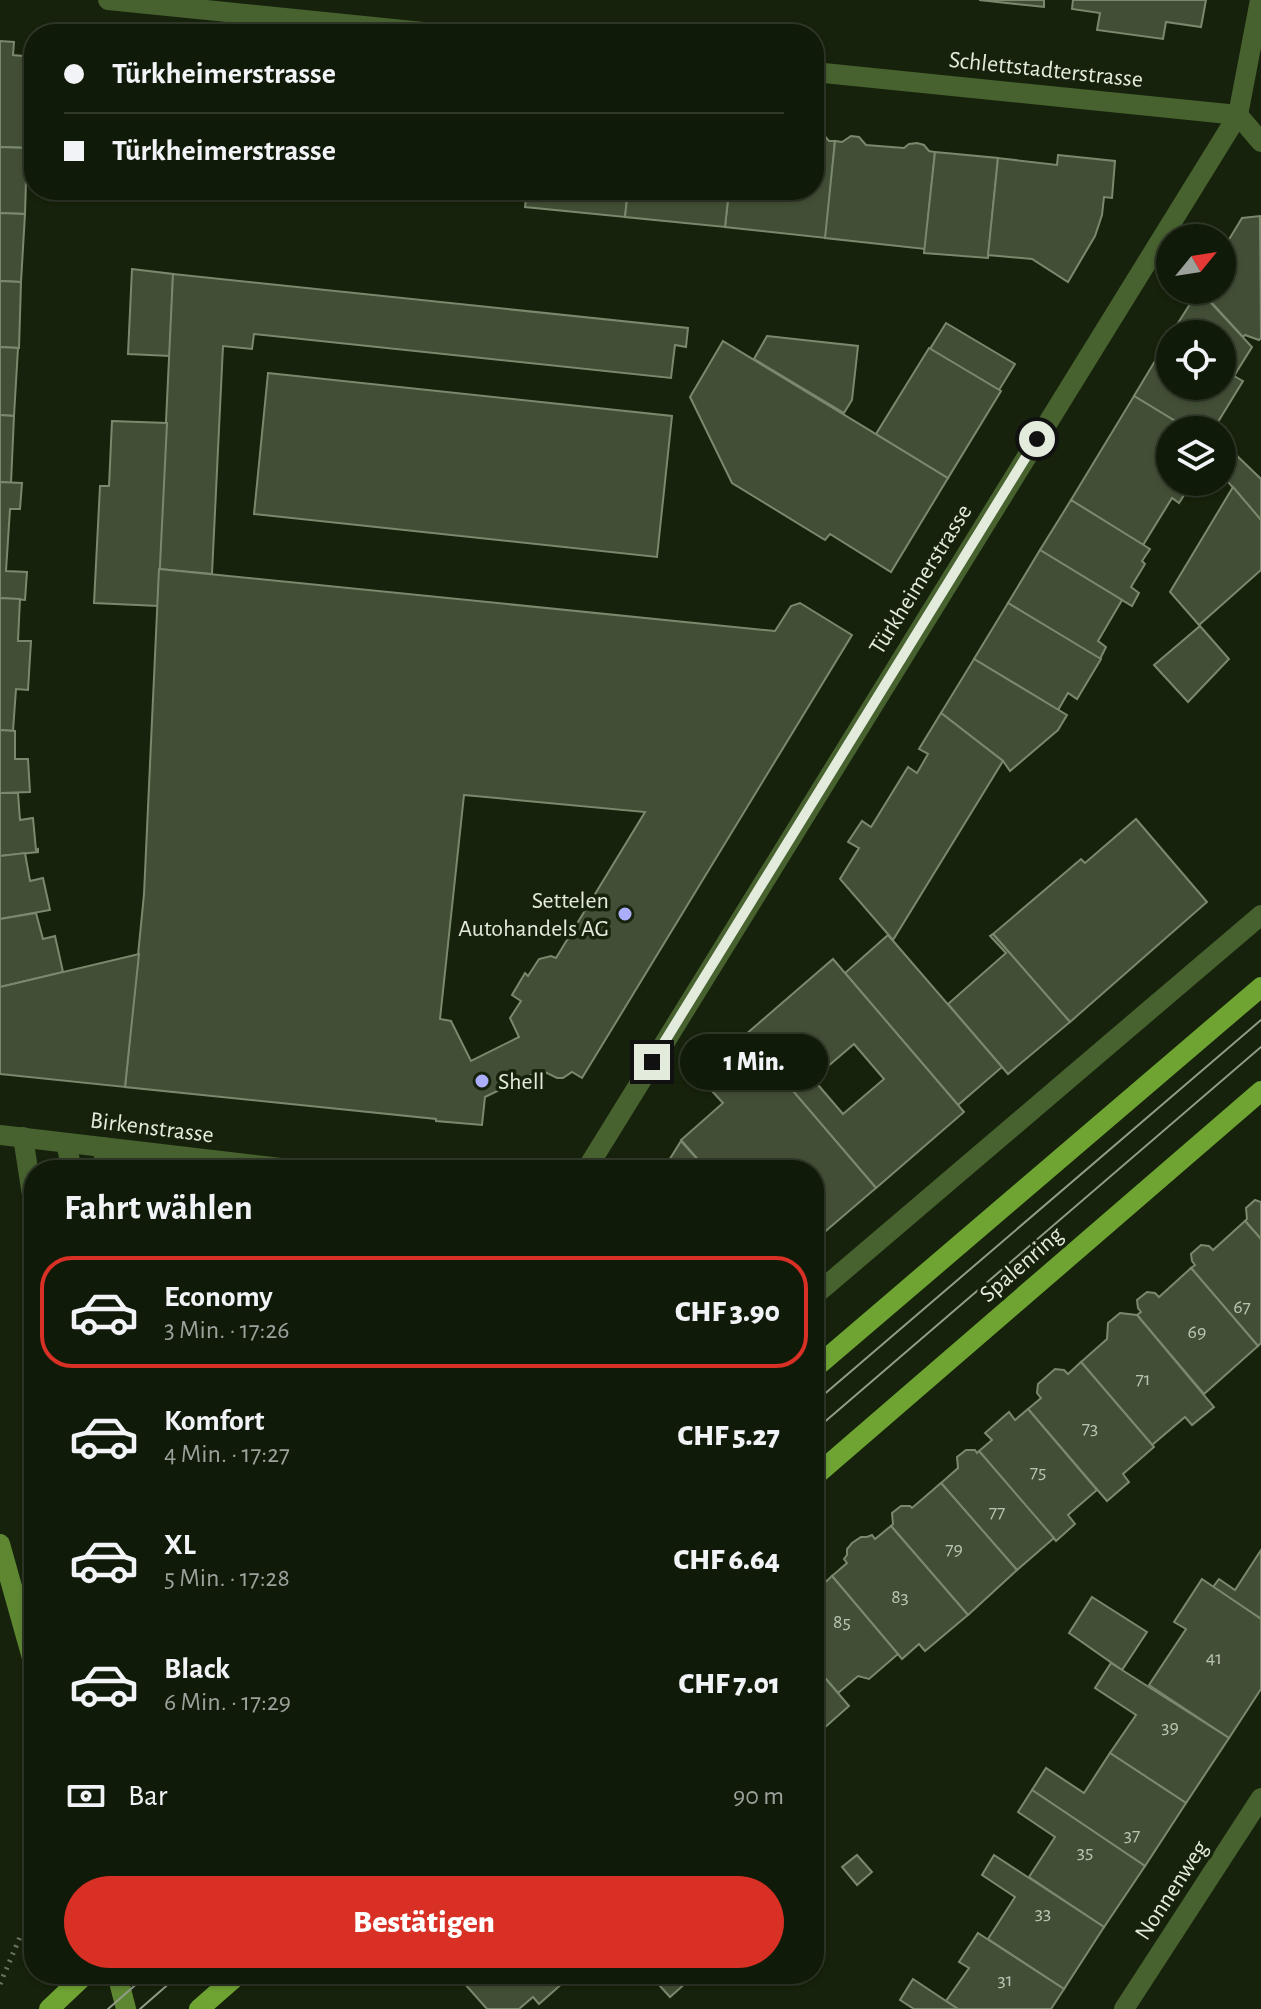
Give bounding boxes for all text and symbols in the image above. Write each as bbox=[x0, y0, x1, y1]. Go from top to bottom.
street label: Schlettstadterstrasse bbox=[948, 48, 1144, 92]
text: Türkheimerstrasse bbox=[112, 59, 336, 89]
text: Türkheimerstrasse bbox=[112, 136, 336, 166]
north arrow bbox=[1156, 224, 1236, 304]
map controls bbox=[1156, 224, 1236, 496]
button: locate bbox=[1156, 320, 1236, 400]
button: layers bbox=[1156, 416, 1236, 496]
route start bbox=[1019, 421, 1055, 457]
street label: Türkheimerstrasse bbox=[865, 500, 977, 659]
place label: Settelen Autohandels AG bbox=[458, 889, 609, 941]
marker: Settelen Autohandels AG bbox=[616, 905, 634, 923]
callout: 1 Min. bbox=[680, 1034, 828, 1090]
route end bbox=[634, 1044, 670, 1080]
text: 1 Min. bbox=[723, 1049, 785, 1075]
place label: Shell bbox=[498, 1070, 545, 1094]
marker: Shell bbox=[473, 1072, 491, 1090]
street label: Birkenstrasse bbox=[89, 1108, 215, 1147]
text: Fahrt wählen bbox=[64, 1190, 253, 1226]
street label: Spalenring bbox=[976, 1222, 1068, 1307]
icon: car bbox=[68, 1276, 140, 1348]
text: Economy bbox=[164, 1282, 273, 1312]
text: CHF 3.90 bbox=[675, 1297, 780, 1327]
house number: 67 bbox=[1233, 1297, 1251, 1317]
text: 3 Min. · 17:26 bbox=[164, 1317, 290, 1343]
house number: 69 bbox=[1188, 1322, 1206, 1342]
house number: 71 bbox=[1135, 1369, 1151, 1389]
icon: car bbox=[68, 1400, 140, 1472]
text: Komfort bbox=[164, 1406, 264, 1436]
house number: 73 bbox=[1082, 1418, 1098, 1438]
text: CHF 5.27 bbox=[678, 1421, 780, 1451]
text: 4 Min. · 17:27 bbox=[164, 1441, 290, 1467]
house number: 75 bbox=[1030, 1462, 1046, 1482]
house number: 77 bbox=[989, 1502, 1005, 1522]
icon: car bbox=[68, 1524, 140, 1596]
text: XL bbox=[164, 1530, 196, 1560]
house number: 79 bbox=[945, 1539, 963, 1559]
text: CHF 6.64 bbox=[674, 1545, 780, 1575]
text: 5 Min. · 17:28 bbox=[164, 1565, 290, 1591]
house number: 83 bbox=[891, 1587, 909, 1607]
house number: 85 bbox=[833, 1612, 851, 1632]
icon: car bbox=[68, 1648, 140, 1720]
house number: 41 bbox=[1206, 1648, 1222, 1668]
text: Black bbox=[164, 1654, 230, 1684]
text: CHF 7.01 bbox=[679, 1669, 780, 1699]
text: 6 Min. · 17:29 bbox=[164, 1689, 291, 1715]
house number: 39 bbox=[1161, 1717, 1179, 1737]
icon: cash bbox=[64, 1774, 108, 1818]
text: Bar bbox=[128, 1781, 167, 1811]
text: 90 m bbox=[733, 1783, 784, 1809]
house number: 37 bbox=[1124, 1825, 1140, 1845]
street label: Nonnenweg bbox=[1131, 1836, 1213, 1945]
house number: 35 bbox=[1077, 1842, 1093, 1862]
button: Bestätigen bbox=[64, 1876, 784, 1968]
house number: 33 bbox=[1035, 1903, 1051, 1923]
house number: 31 bbox=[997, 1970, 1013, 1990]

